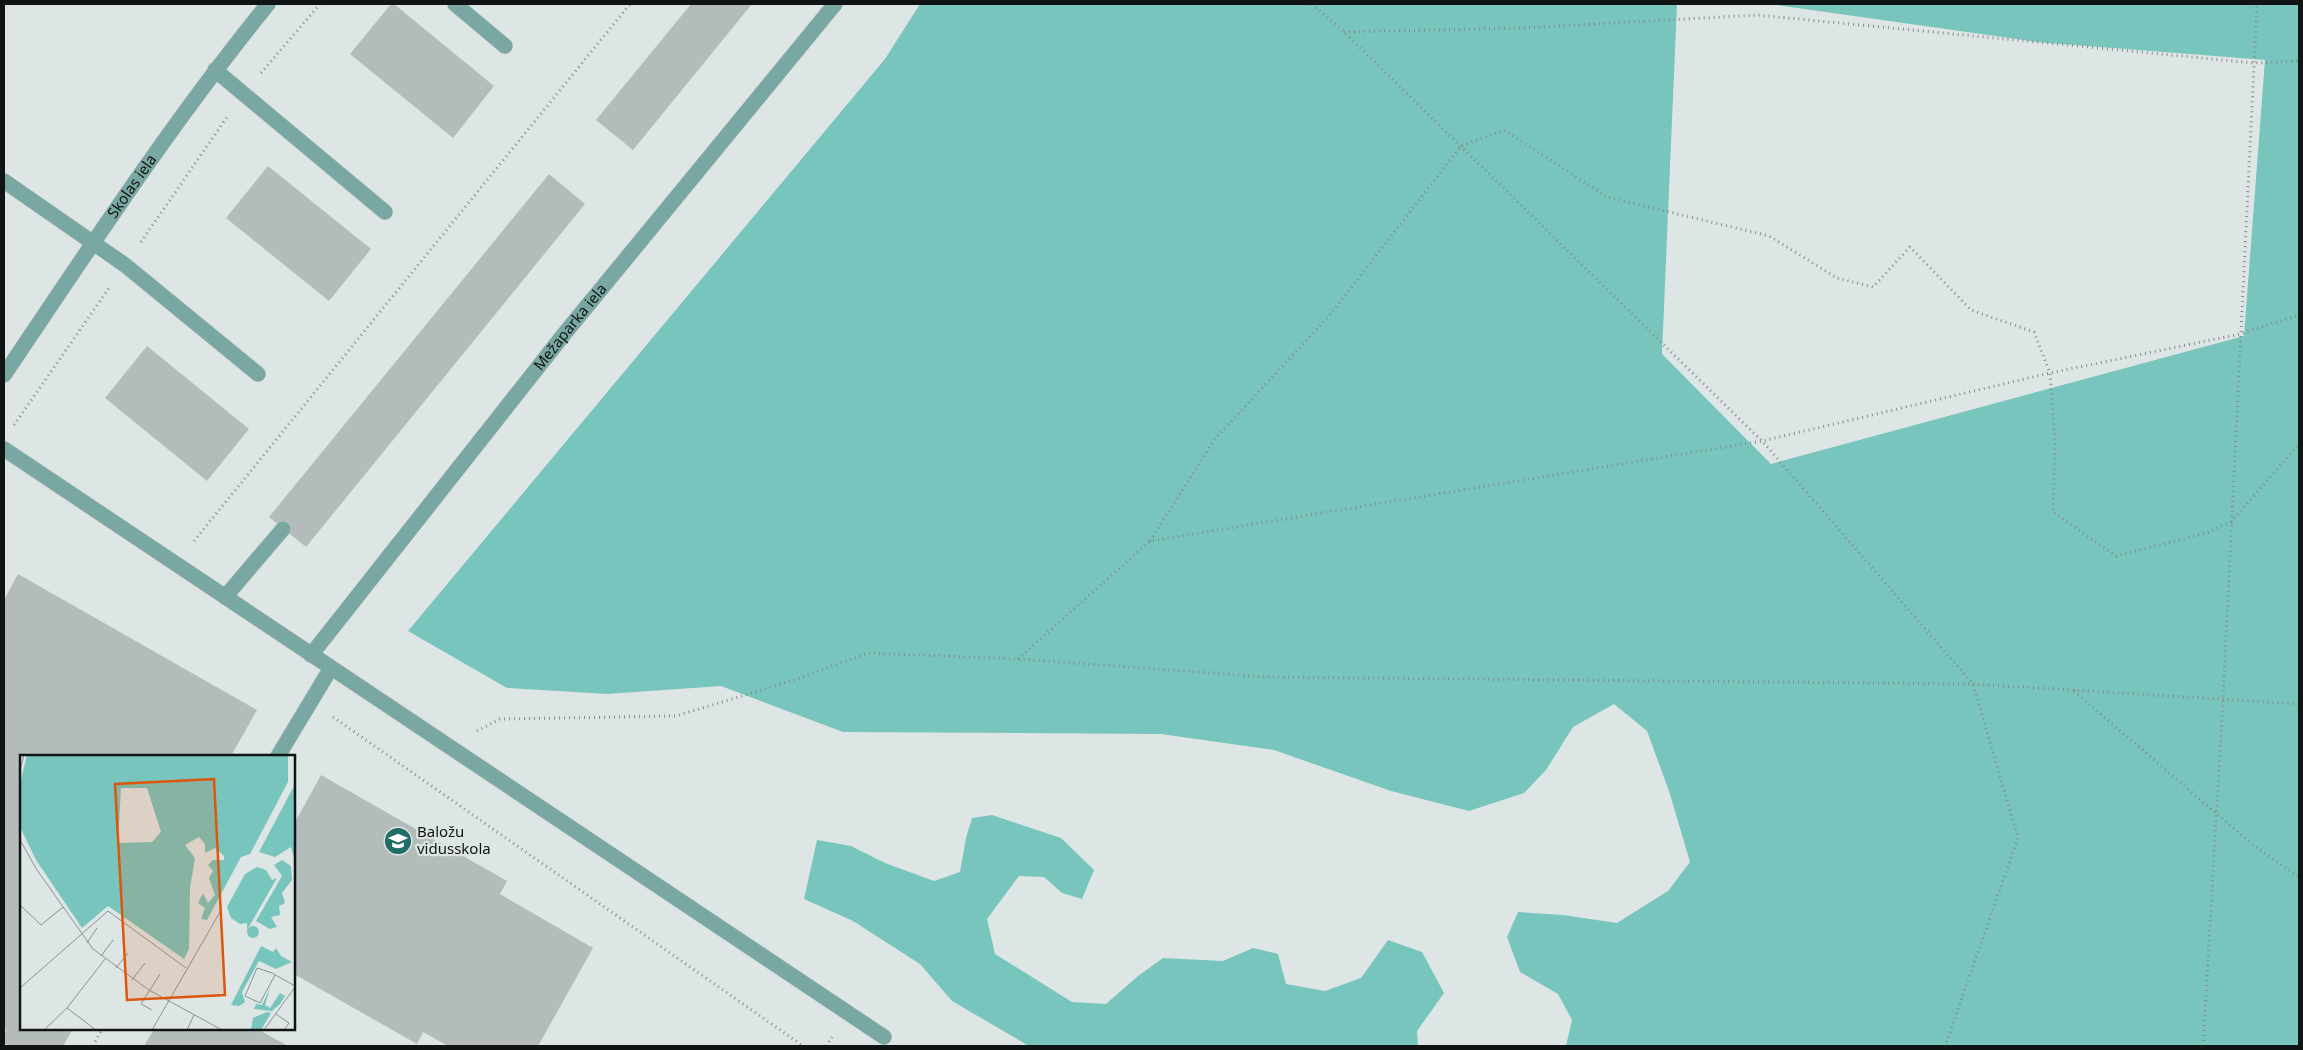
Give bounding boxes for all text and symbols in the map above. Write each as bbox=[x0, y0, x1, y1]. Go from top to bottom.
street label: Skolas iela bbox=[102, 150, 160, 222]
street label: Mežaparka iela bbox=[528, 279, 611, 374]
inset map bbox=[20, 755, 295, 1030]
place label: Baložu vidusskola bbox=[417, 821, 491, 858]
school or university icon: Baložu vidusskola bbox=[383, 826, 413, 856]

